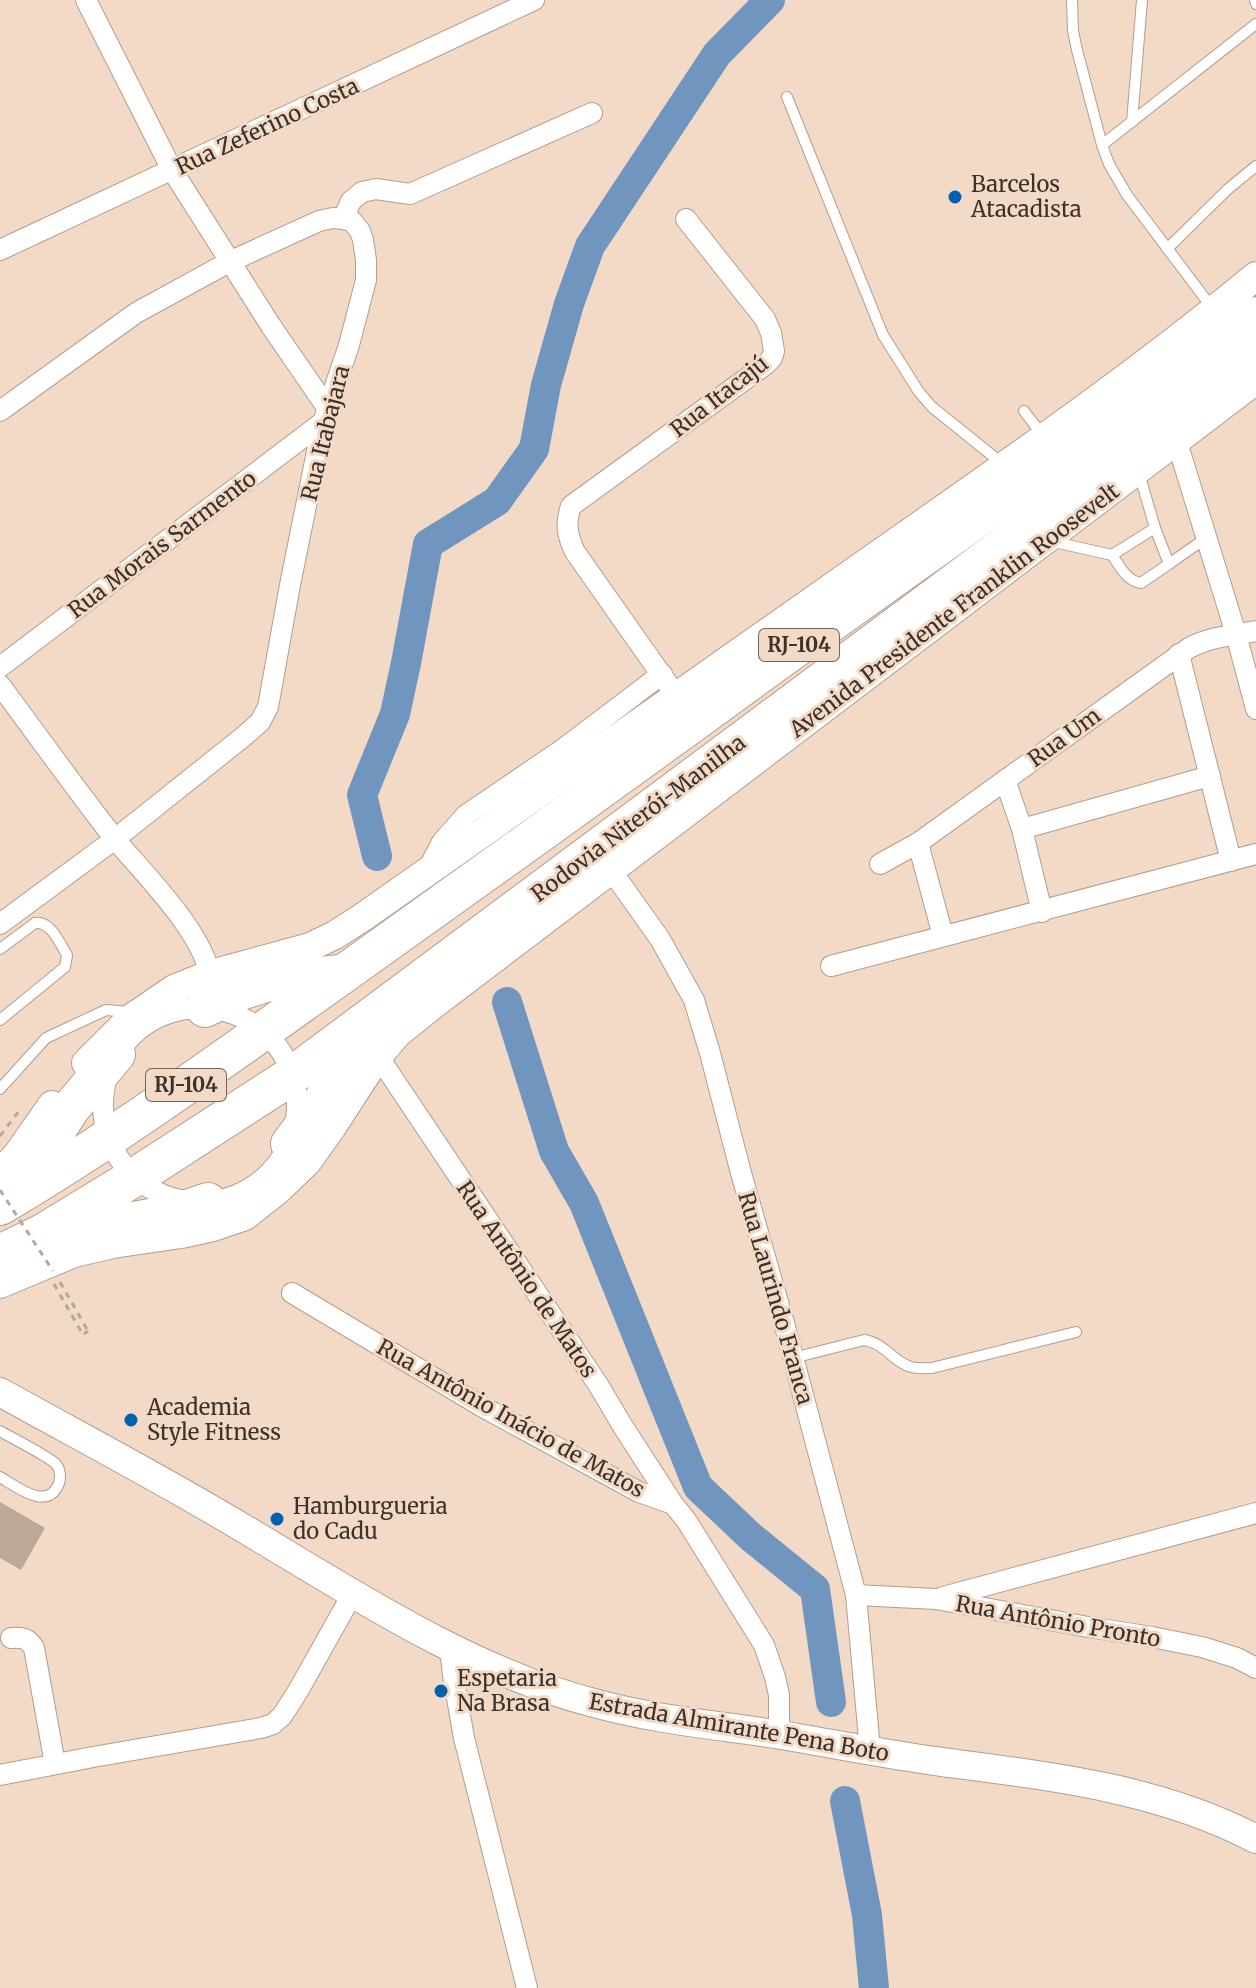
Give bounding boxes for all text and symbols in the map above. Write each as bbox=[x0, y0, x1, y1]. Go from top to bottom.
street label: Rua Zeferino Costa bbox=[171, 71, 363, 181]
place label: Barcelos Atacadista bbox=[970, 170, 1082, 223]
marker: Barcelos Atacadista bbox=[946, 188, 964, 206]
street label: Rua Itacajú bbox=[664, 349, 774, 443]
street label: Rua Itabajara bbox=[295, 362, 355, 504]
street label: Rua Morais Sarmento bbox=[62, 464, 262, 624]
street label: Avenida Presidente Franklin Roosevelt bbox=[783, 476, 1125, 744]
road number: RJ-104 bbox=[759, 629, 839, 661]
street label: Rua Um bbox=[1022, 701, 1106, 773]
street label: Rodovia Niterói-Manilha bbox=[525, 728, 751, 908]
road number: RJ-104 bbox=[146, 1069, 226, 1101]
street label: Rua Antônio de Matos bbox=[451, 1175, 603, 1383]
street label: Rua Laurindo Franca bbox=[732, 1188, 820, 1408]
street label: Rua Antônio Inácio de Matos bbox=[372, 1333, 650, 1503]
place label: Academia Style Fitness bbox=[146, 1393, 281, 1446]
marker: Academia Style Fitness bbox=[122, 1411, 140, 1429]
place label: Hamburgueria do Cadu bbox=[293, 1492, 448, 1545]
marker: Hamburgueria do Cadu bbox=[268, 1510, 286, 1528]
street label: Rua Antônio Pronto bbox=[953, 1589, 1163, 1653]
place label: Espetaria Na Brasa bbox=[457, 1664, 557, 1717]
marker: Espetaria Na Brasa bbox=[432, 1682, 450, 1700]
street label: Estrada Almirante Pena Boto bbox=[587, 1687, 891, 1767]

